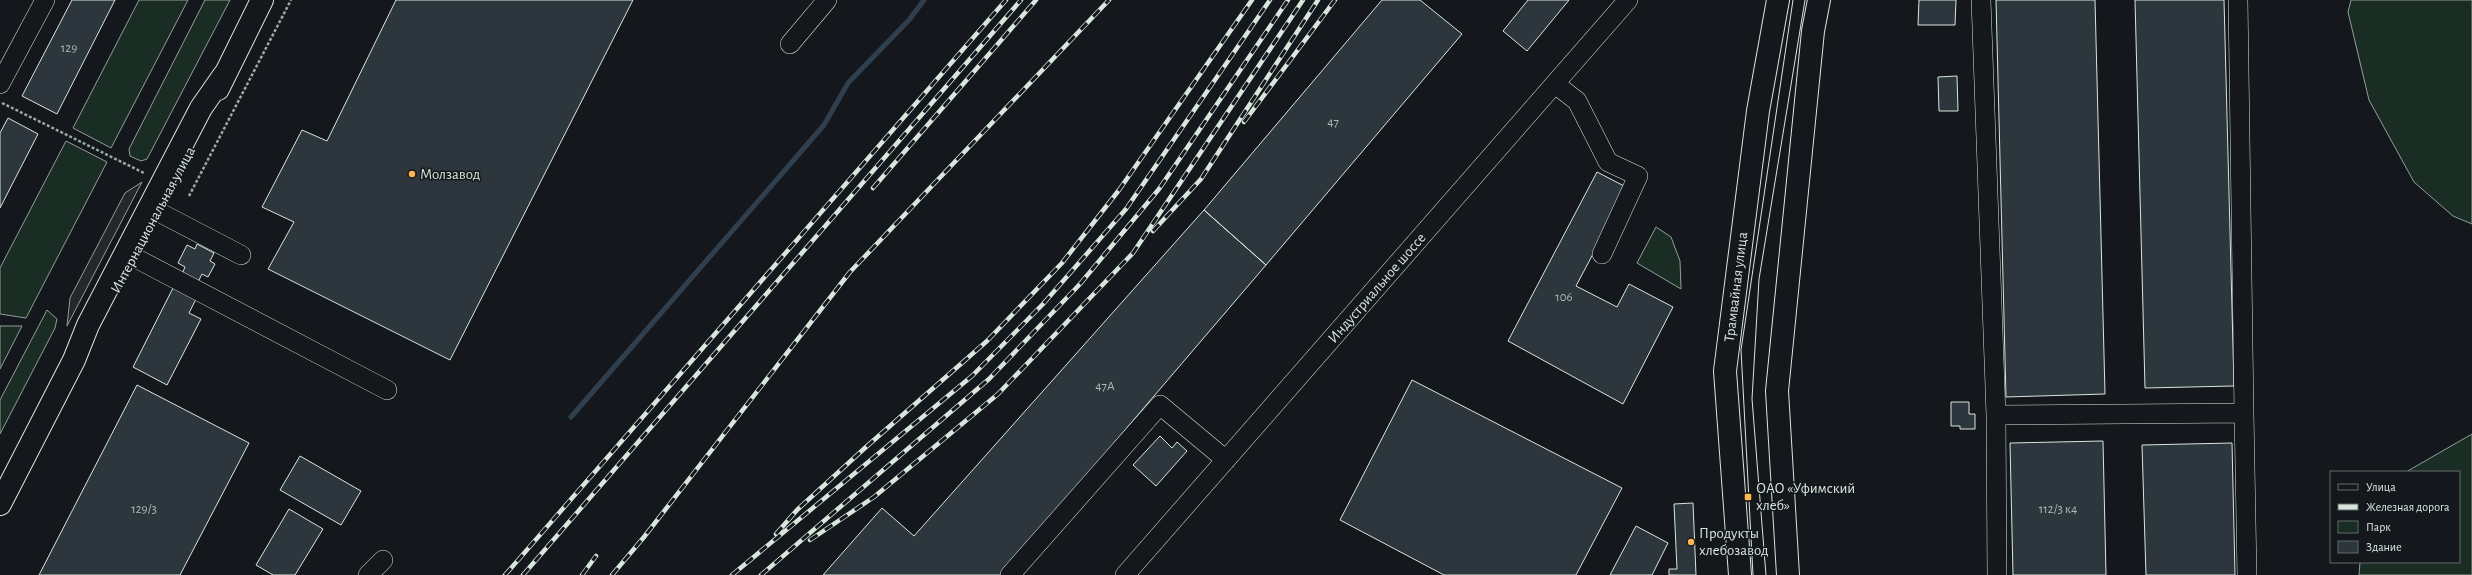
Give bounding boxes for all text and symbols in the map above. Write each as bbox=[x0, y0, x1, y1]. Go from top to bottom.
house number: 129 bbox=[61, 42, 77, 55]
house number: 47 bbox=[1327, 116, 1339, 129]
street label: Интернациональная улица bbox=[108, 144, 198, 296]
place label: Молзавод bbox=[420, 167, 480, 182]
marker: Молзавод bbox=[407, 169, 417, 179]
street label: Индустриальное шоссе bbox=[1325, 230, 1429, 346]
street label: Трамвайная улица bbox=[1722, 231, 1750, 343]
house number: 106 bbox=[1555, 291, 1573, 304]
house number: 47А bbox=[1095, 380, 1115, 393]
legend bbox=[2330, 471, 2460, 563]
place label: ОАО «Уфимский хлеб» bbox=[1756, 481, 1855, 513]
text: Улица bbox=[2366, 481, 2396, 493]
marker: ОАО «Уфимский хлеб» bbox=[1743, 492, 1753, 502]
text: Железная дорога bbox=[2366, 501, 2450, 513]
house number: 129/3 bbox=[131, 503, 157, 516]
house number: 112/3 к4 bbox=[2039, 503, 2077, 516]
text: Парк bbox=[2366, 521, 2391, 533]
place label: Продукты хлебозавод bbox=[1699, 526, 1769, 558]
marker: Продукты хлебозавод bbox=[1686, 537, 1696, 547]
text: Здание bbox=[2366, 541, 2402, 553]

